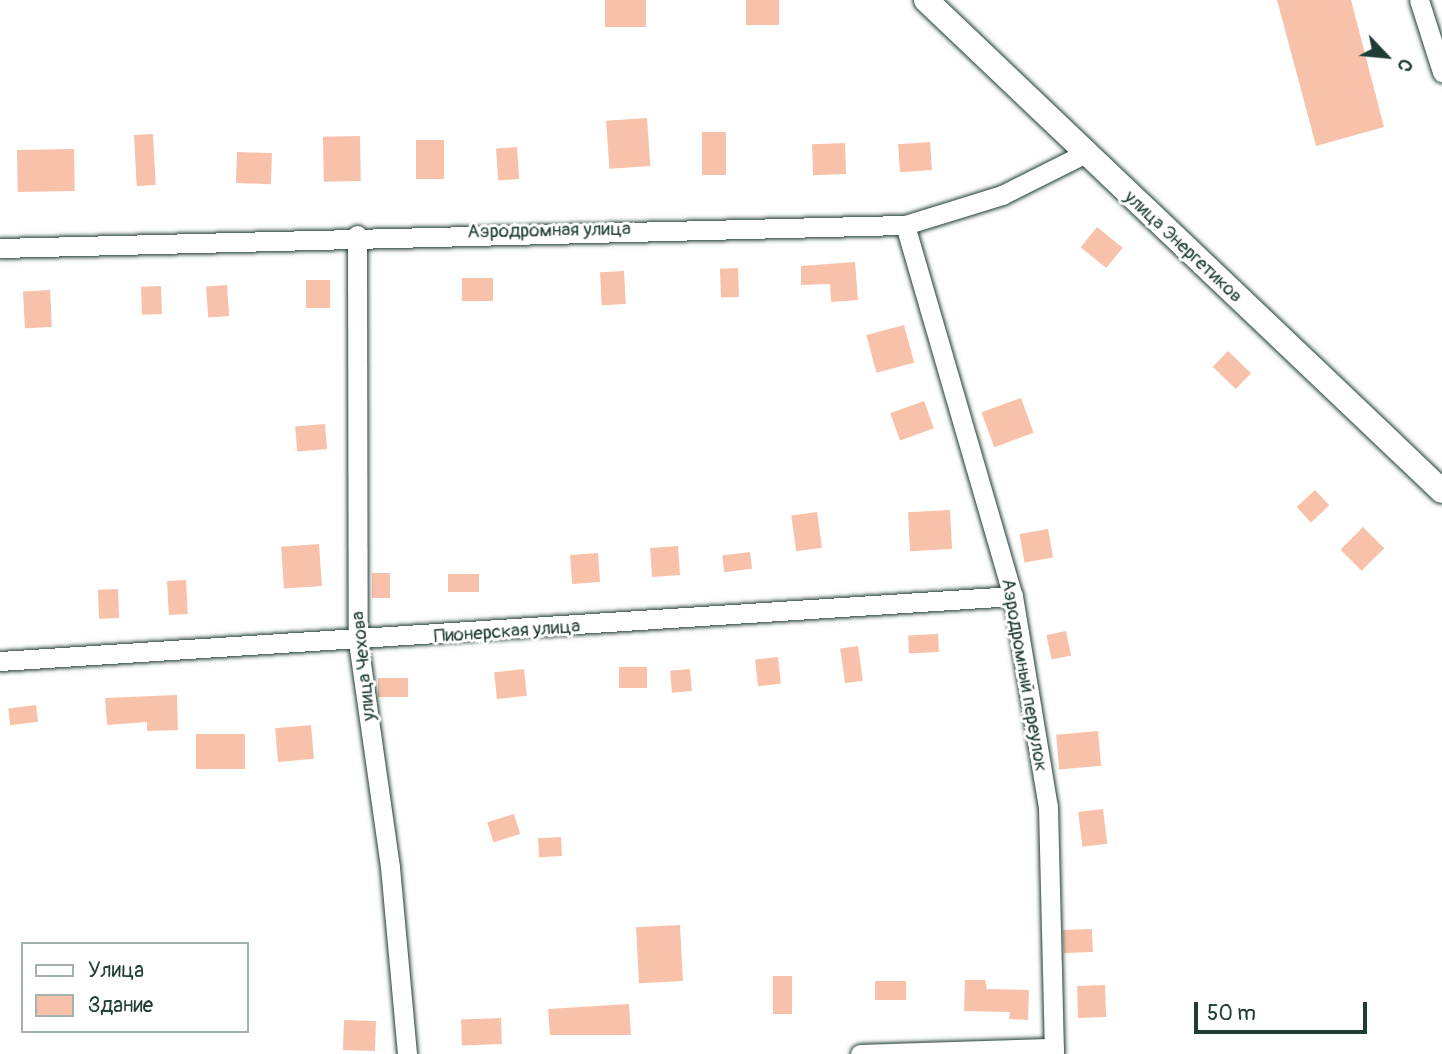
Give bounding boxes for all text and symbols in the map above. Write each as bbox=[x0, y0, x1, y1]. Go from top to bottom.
north arrow bbox=[1351, 21, 1421, 91]
text: С bbox=[1392, 55, 1418, 76]
street label: улица Энергетиков bbox=[1119, 186, 1247, 308]
street label: Аэродромная улица bbox=[467, 218, 631, 244]
street label: Аэродромный переулок bbox=[996, 577, 1052, 773]
street label: улица Чехова bbox=[347, 610, 381, 722]
street label: Пионерская улица bbox=[433, 616, 581, 648]
legend bbox=[21, 942, 248, 1033]
text: Улица bbox=[88, 957, 144, 984]
scale bar bbox=[1197, 988, 1370, 1032]
text: Здание bbox=[88, 992, 153, 1019]
text: 50 m bbox=[1207, 1000, 1256, 1027]

